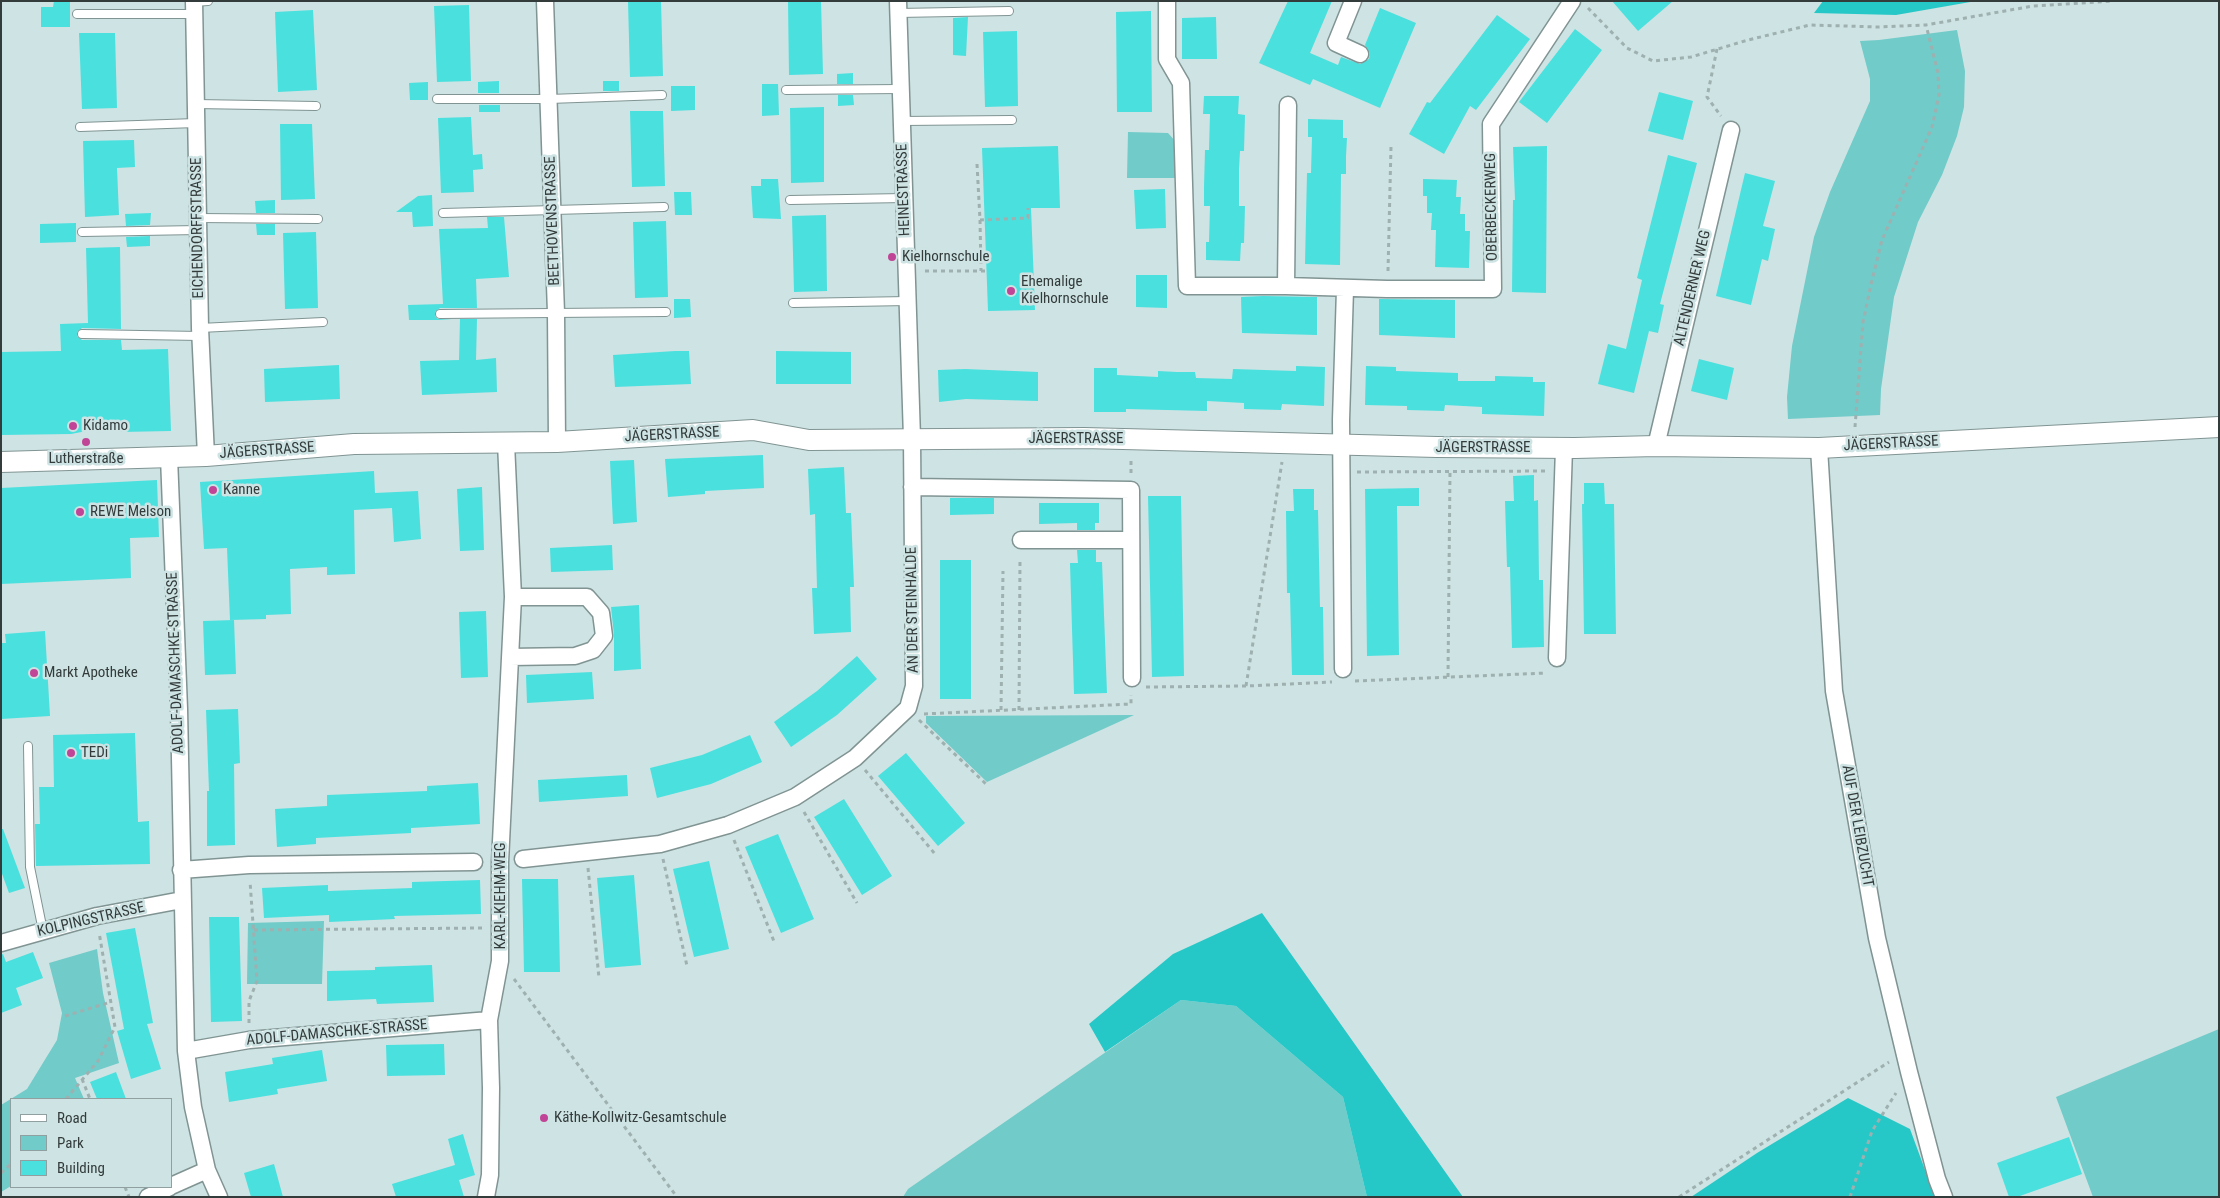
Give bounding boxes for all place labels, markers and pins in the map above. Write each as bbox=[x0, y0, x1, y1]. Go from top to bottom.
place label: Kielhornschule bbox=[902, 248, 989, 266]
marker: Kielhornschule bbox=[886, 251, 898, 263]
place label: Ehemalige Kielhornschule bbox=[1021, 273, 1108, 308]
marker: Ehemalige Kielhornschule bbox=[1005, 285, 1017, 297]
place label: Kidamo bbox=[83, 417, 128, 435]
marker: Kidamo bbox=[67, 420, 79, 432]
marker: Lutherstraße bbox=[80, 436, 92, 448]
place label: Lutherstraße bbox=[49, 450, 123, 468]
place label: Kanne bbox=[223, 481, 260, 499]
marker: Kanne bbox=[207, 484, 219, 496]
place label: REWE Melson bbox=[90, 503, 171, 521]
marker: REWE Melson bbox=[74, 506, 86, 518]
place label: Markt Apotheke bbox=[44, 664, 138, 682]
marker: Markt Apotheke bbox=[28, 667, 40, 679]
place label: TEDi bbox=[81, 744, 108, 762]
marker: TEDi bbox=[65, 747, 77, 759]
place label: Käthe-Kollwitz-Gesamtschule bbox=[554, 1109, 727, 1127]
marker: Käthe-Kollwitz-Gesamtschule bbox=[538, 1112, 550, 1124]

